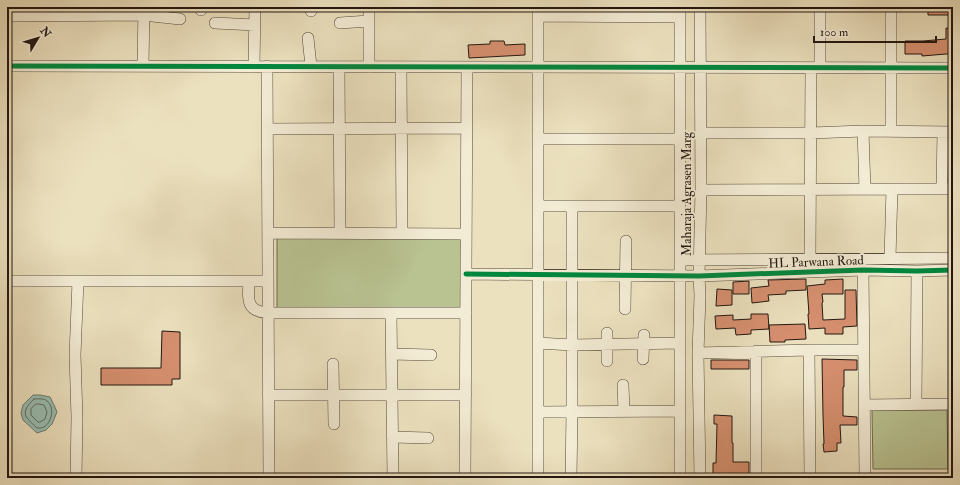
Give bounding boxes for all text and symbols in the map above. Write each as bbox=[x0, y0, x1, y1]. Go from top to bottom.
north arrow bbox=[18, 18, 58, 58]
scale bar bbox=[814, 18, 936, 44]
text: N bbox=[37, 23, 54, 41]
text: 100 m bbox=[820, 25, 849, 40]
street label: Maharaja Agrasen Marg bbox=[679, 131, 695, 256]
street label: HL Parwana Road bbox=[768, 252, 865, 272]

